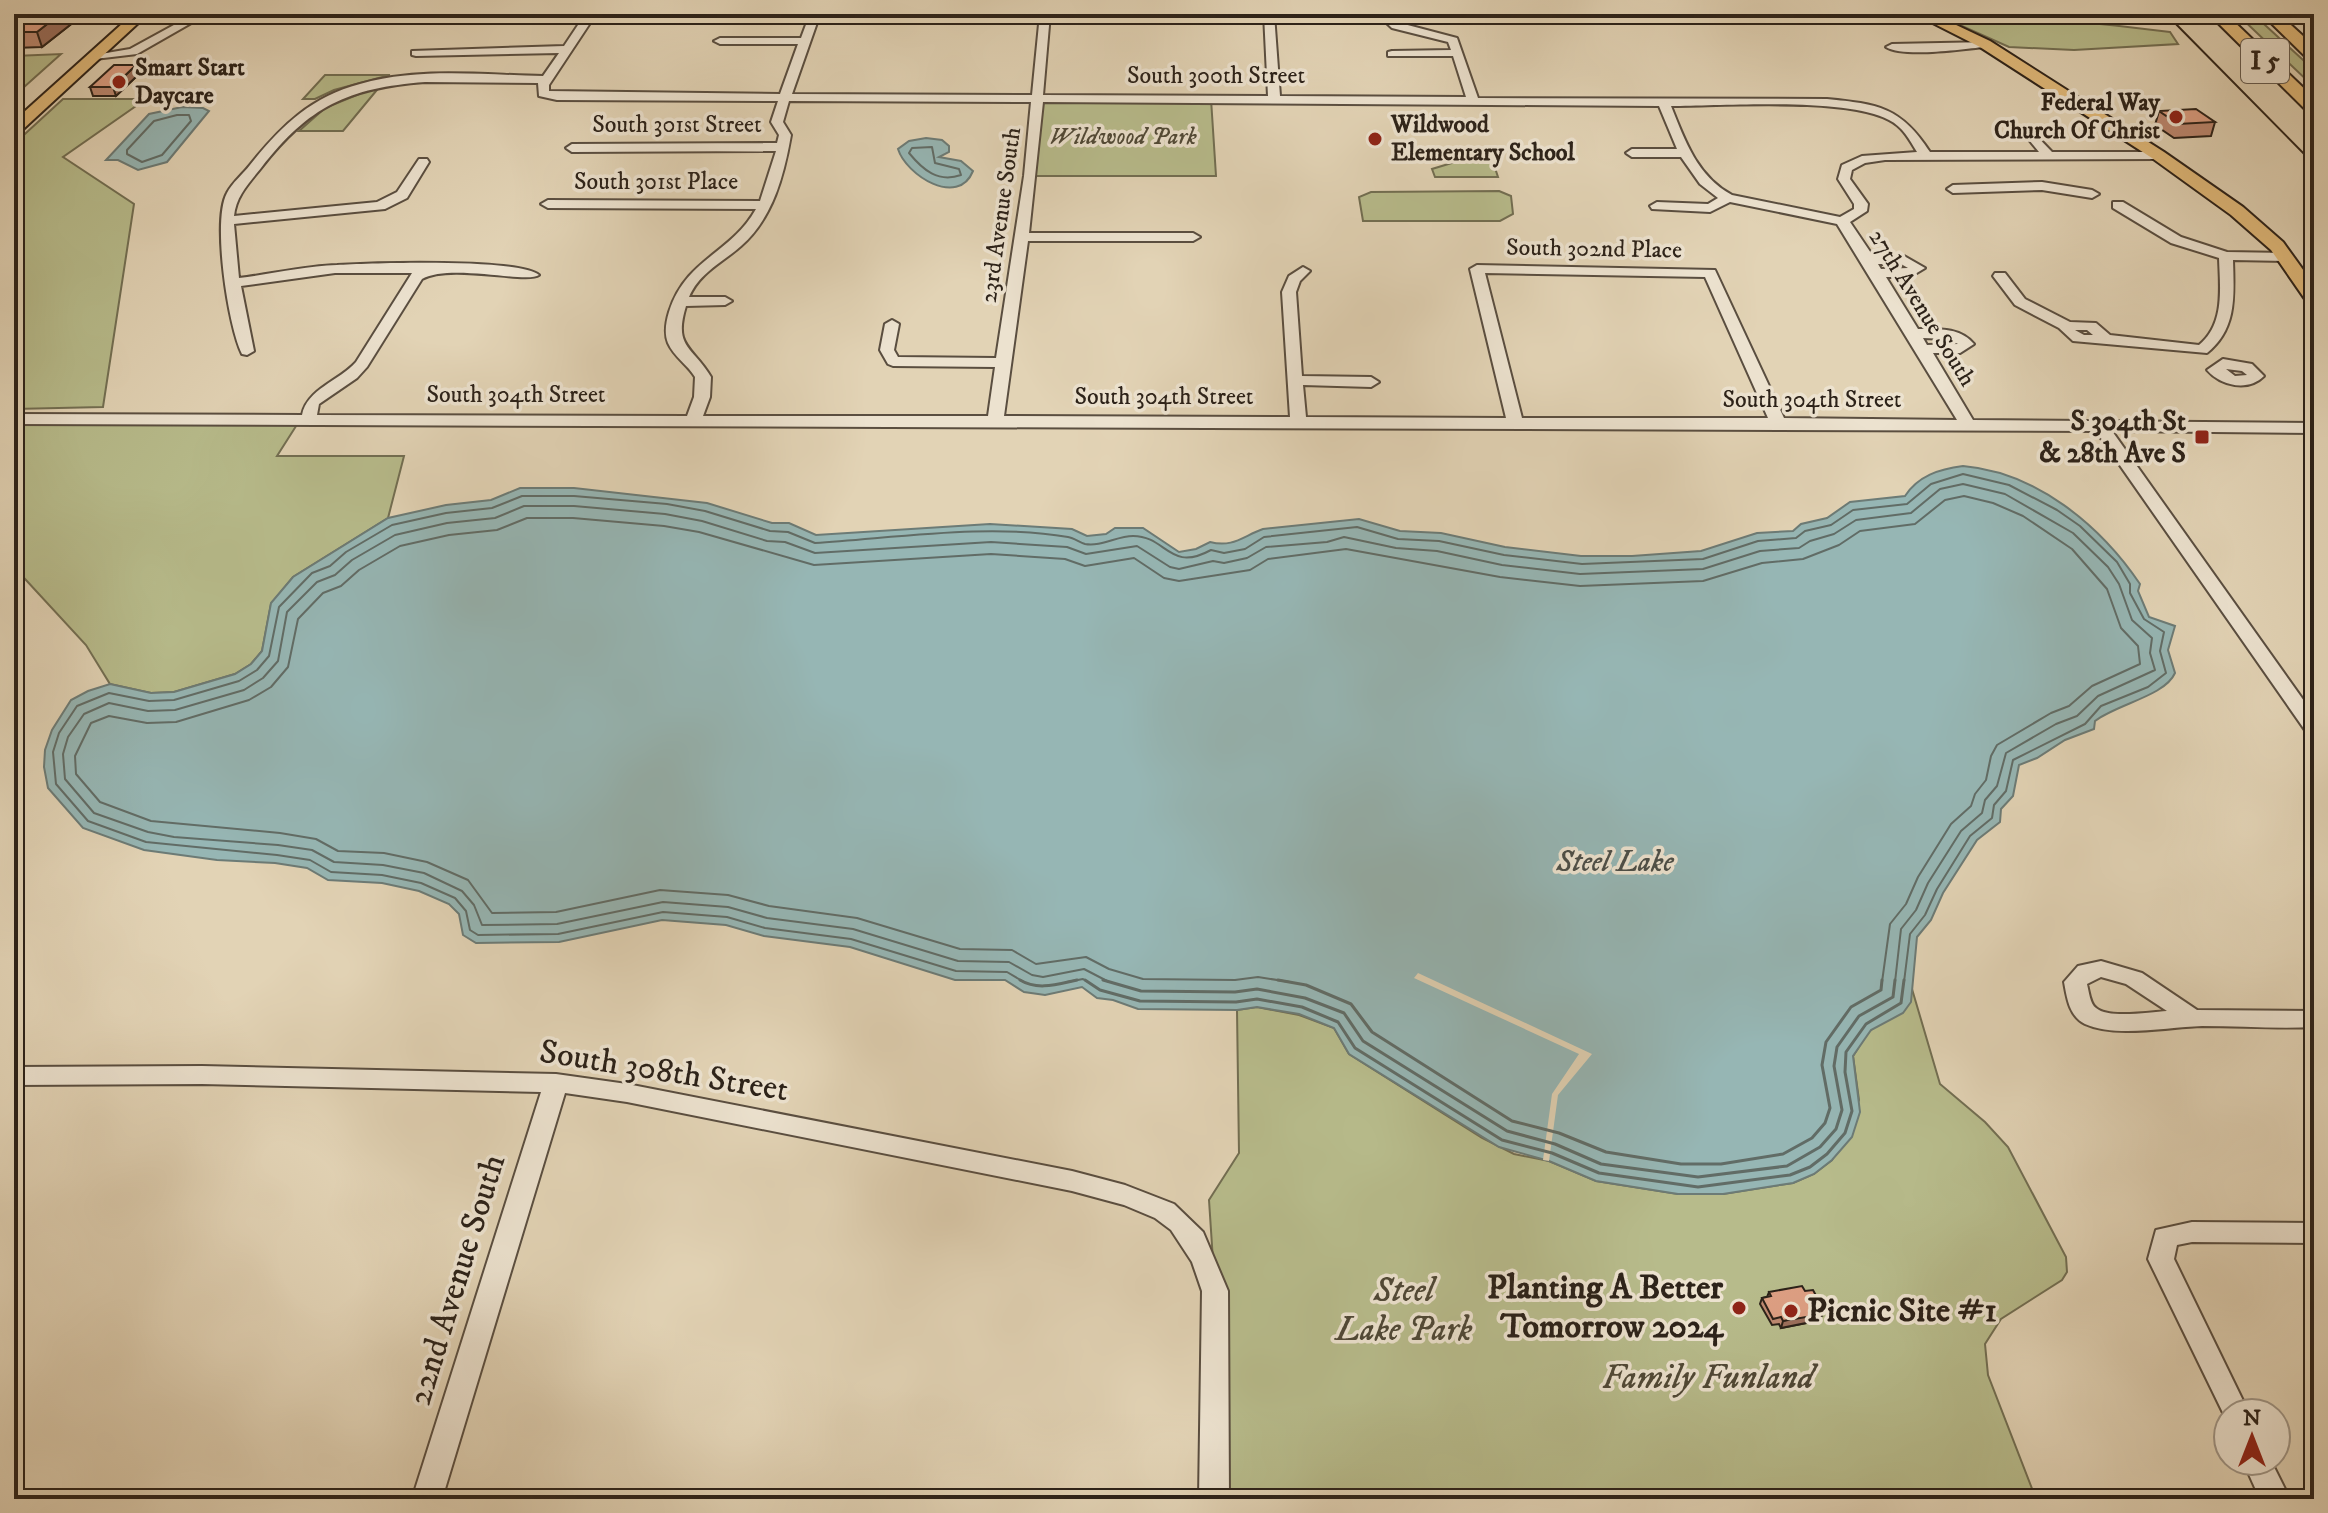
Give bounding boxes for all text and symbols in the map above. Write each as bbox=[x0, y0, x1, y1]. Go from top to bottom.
road number: I 5 bbox=[2241, 39, 2289, 83]
place label: Smart Start Daycare bbox=[135, 53, 245, 111]
street label: South 300th Street bbox=[1127, 61, 1305, 91]
marker: Smart Start Daycare bbox=[110, 73, 128, 91]
place label: Federal Way Church Of Christ bbox=[1994, 88, 2161, 146]
marker: Federal Way Church Of Christ bbox=[2167, 108, 2185, 126]
street label: South 301st Street bbox=[592, 110, 762, 140]
place label: Wildwood Elementary School bbox=[1390, 110, 1575, 168]
park label: Wildwood Park bbox=[1049, 122, 1197, 152]
street label: 23rd Avenue South bbox=[974, 125, 1028, 305]
marker: Wildwood Elementary School bbox=[1366, 130, 1384, 148]
street label: South 301st Place bbox=[574, 167, 738, 197]
street label: 27th Avenue South bbox=[1862, 224, 1983, 393]
street label: South 302nd Place bbox=[1506, 232, 1682, 266]
street label: South 304th Street bbox=[426, 380, 606, 410]
street label: South 304th Street bbox=[1074, 382, 1254, 412]
street label: South 304th Street bbox=[1722, 385, 1902, 415]
place label: S 304th St & 28th Ave S bbox=[2039, 404, 2186, 471]
marker: S 304th St & 28th Ave S bbox=[2193, 428, 2211, 446]
water label: Steel Lake bbox=[1555, 844, 1675, 881]
street label: South 308th Street bbox=[537, 1031, 791, 1111]
street label: 22nd Avenue South bbox=[399, 1149, 515, 1411]
place label: Planting A Better Tomorrow 2024 bbox=[1487, 1267, 1724, 1348]
park label: Steel Lake Park bbox=[1333, 1270, 1473, 1351]
place label: Picnic Site #1 bbox=[1807, 1290, 1997, 1332]
marker: Planting A Better Tomorrow 2024 bbox=[1730, 1299, 1748, 1317]
marker: Picnic Site #1 bbox=[1782, 1302, 1800, 1320]
park label: Family Funland bbox=[1602, 1357, 1819, 1399]
north arrow bbox=[2212, 1397, 2292, 1477]
text: N bbox=[2243, 1405, 2261, 1432]

